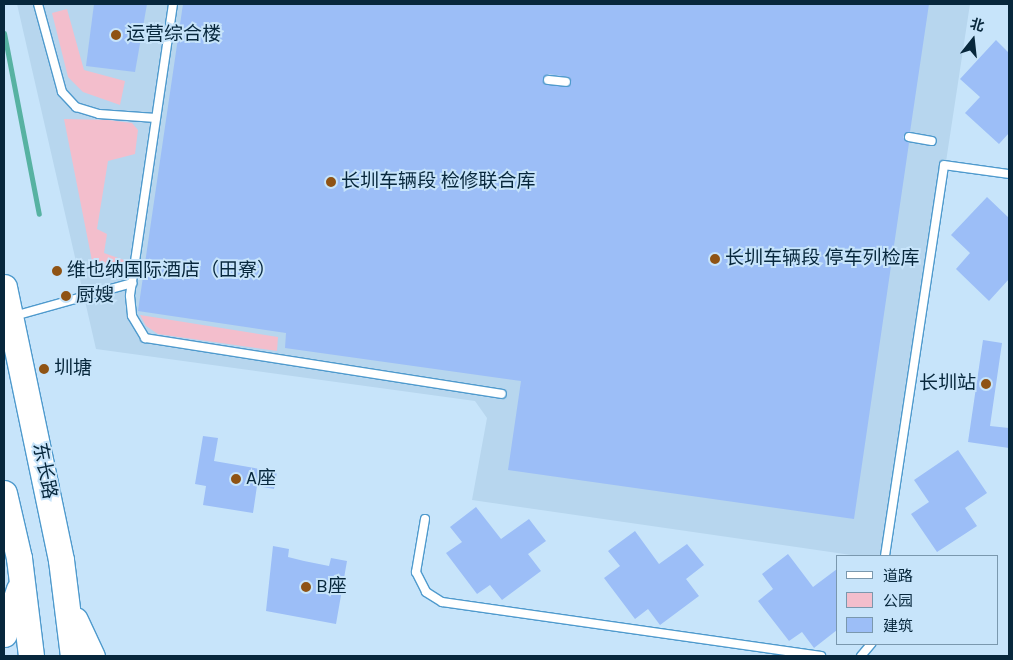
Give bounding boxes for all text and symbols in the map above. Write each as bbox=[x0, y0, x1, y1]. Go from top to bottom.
north arrow bbox=[948, 15, 998, 65]
text: 北 bbox=[968, 15, 986, 35]
place label: 运营综合楼 bbox=[126, 24, 221, 46]
marker: 运营综合楼 bbox=[110, 29, 122, 41]
place label: 长圳车辆段 检修联合库 bbox=[341, 171, 536, 193]
marker: 长圳车辆段 检修联合库 bbox=[325, 176, 337, 188]
place label: 长圳车辆段 停车列检库 bbox=[725, 248, 920, 270]
marker: 长圳车辆段 停车列检库 bbox=[709, 253, 721, 265]
place label: 维也纳国际酒店（田寮） bbox=[67, 260, 276, 282]
marker: 维也纳国际酒店（田寮） bbox=[51, 265, 63, 277]
place label: 厨嫂 bbox=[76, 285, 114, 307]
marker: 厨嫂 bbox=[60, 290, 72, 302]
place label: 圳塘 bbox=[54, 358, 92, 380]
marker: 圳塘 bbox=[38, 363, 50, 375]
place label: 长圳站 bbox=[919, 373, 976, 395]
marker: 长圳站 bbox=[980, 378, 992, 390]
street label: 东长路 bbox=[27, 441, 61, 501]
place label: A座 bbox=[246, 468, 276, 490]
marker: A座 bbox=[230, 473, 242, 485]
legend bbox=[836, 555, 998, 645]
text: 道路 bbox=[883, 567, 913, 585]
place label: B座 bbox=[316, 576, 347, 598]
marker: B座 bbox=[300, 581, 312, 593]
text: 公园 bbox=[883, 592, 913, 610]
text: 建筑 bbox=[883, 617, 913, 635]

